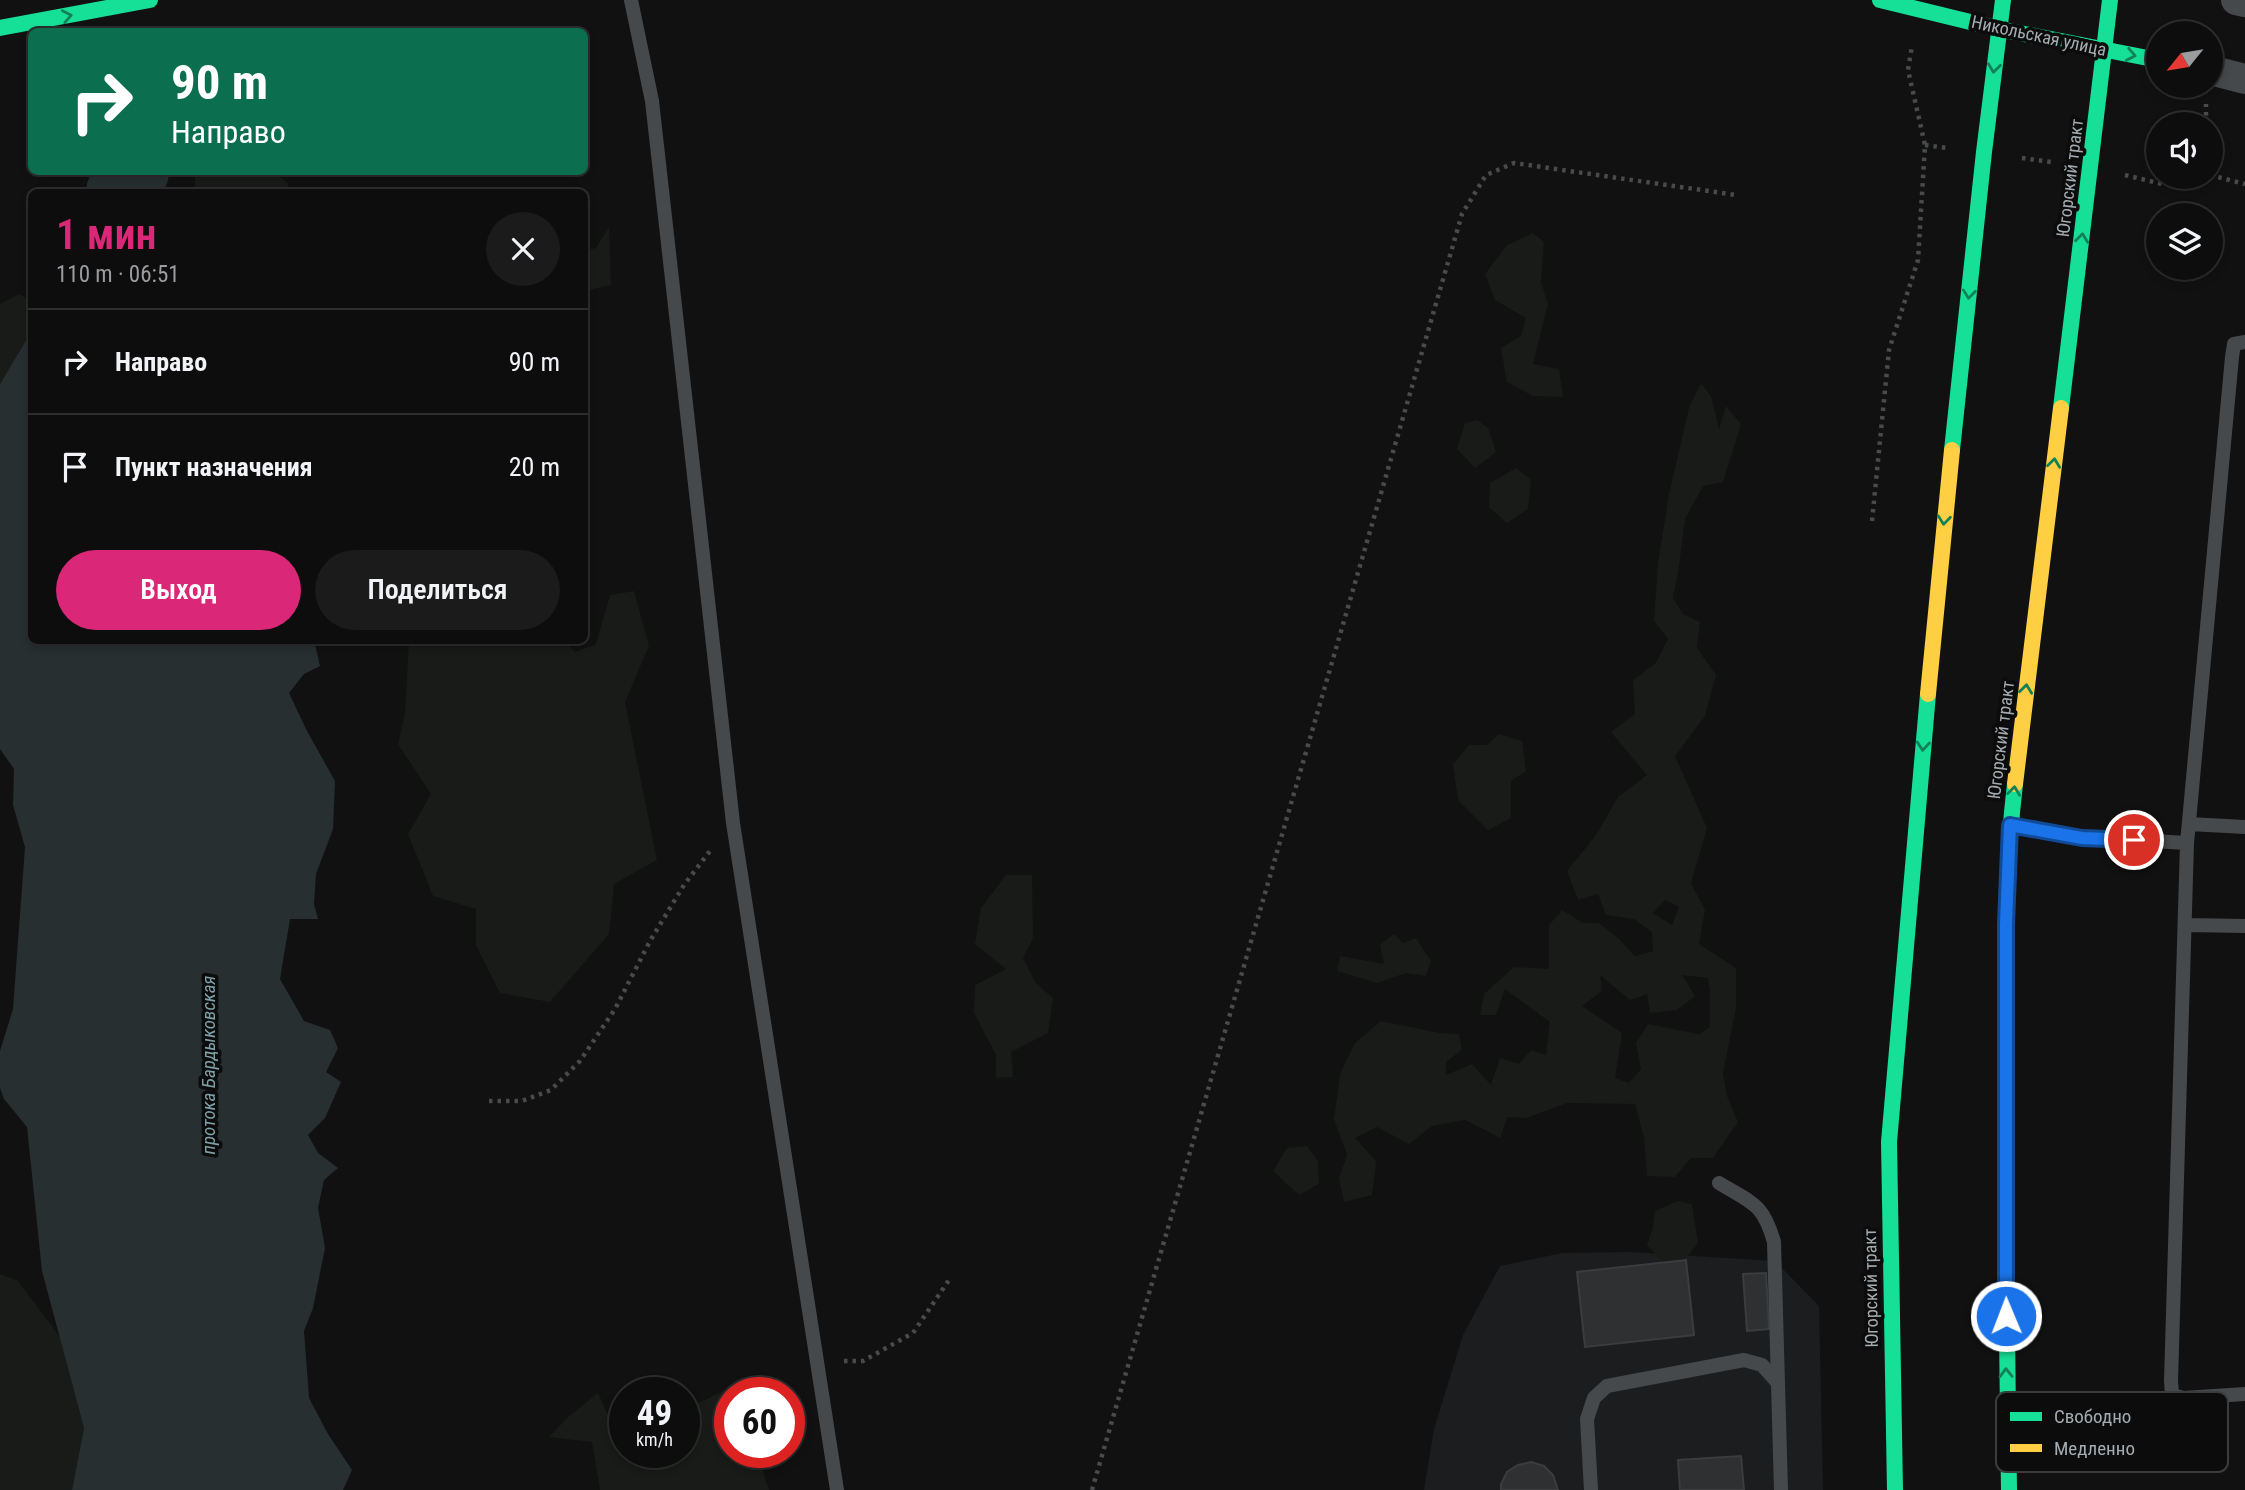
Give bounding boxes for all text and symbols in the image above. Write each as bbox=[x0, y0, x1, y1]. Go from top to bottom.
one-way arrow bbox=[61, 9, 73, 24]
street label: Никольская улица bbox=[1970, 11, 2109, 60]
north arrow bbox=[2146, 21, 2222, 98]
map controls bbox=[2146, 21, 2223, 280]
one-way arrow bbox=[2125, 46, 2137, 61]
text: 90 m bbox=[171, 54, 268, 111]
icon: right bbox=[56, 56, 147, 147]
one-way arrow bbox=[1987, 62, 2002, 74]
button: sound bbox=[2146, 112, 2223, 189]
text: Направо bbox=[171, 113, 286, 151]
street label: Югорский тракт bbox=[2052, 117, 2087, 238]
button: layers bbox=[2146, 203, 2223, 280]
text: 1 мин bbox=[56, 210, 157, 259]
button: close bbox=[486, 212, 560, 286]
one-way arrow bbox=[2074, 232, 2089, 243]
text: 110 m · 06:51 bbox=[56, 261, 180, 288]
one-way arrow bbox=[1961, 288, 1976, 300]
icon: right bbox=[56, 343, 94, 381]
text: Направо bbox=[115, 347, 207, 377]
text: 90 m bbox=[509, 347, 560, 377]
icon: arrive bbox=[56, 448, 94, 486]
text: Пункт назначения bbox=[115, 452, 313, 482]
text: 20 m bbox=[509, 452, 560, 482]
one-way arrow bbox=[2046, 457, 2061, 469]
one-way arrow bbox=[1937, 514, 1952, 526]
button: Выход bbox=[56, 550, 301, 630]
button: Поделиться bbox=[315, 550, 560, 630]
street label: Югорский тракт bbox=[1983, 679, 2018, 800]
one-way arrow bbox=[2019, 683, 2034, 695]
one-way arrow bbox=[1916, 741, 1931, 752]
one-way arrow bbox=[2007, 785, 2022, 797]
pin bbox=[2104, 810, 2164, 870]
icon: arrive bbox=[2115, 821, 2153, 859]
water label: протока Бардыковская bbox=[197, 975, 220, 1155]
street label: Югорский тракт bbox=[1859, 1228, 1882, 1348]
position arrow bbox=[1969, 1279, 2043, 1353]
one-way arrow bbox=[1999, 1367, 2014, 1378]
speed limit sign: 60 bbox=[714, 1377, 805, 1468]
legend bbox=[1996, 1392, 2228, 1472]
text: 49 bbox=[637, 1393, 672, 1434]
text: Свободно bbox=[2054, 1405, 2131, 1428]
text: km/h bbox=[636, 1429, 673, 1450]
text: Медленно bbox=[2054, 1437, 2135, 1460]

